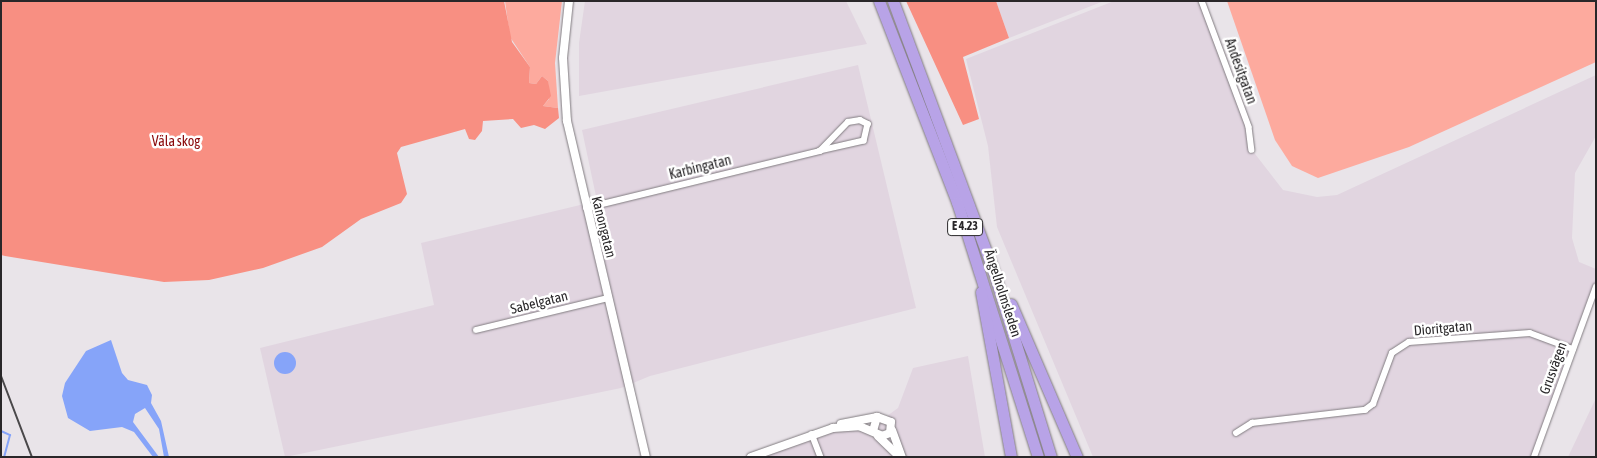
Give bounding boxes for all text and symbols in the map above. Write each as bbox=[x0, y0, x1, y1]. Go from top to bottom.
street label: Andesitgatan bbox=[1221, 36, 1261, 106]
park label: Väla skog bbox=[152, 133, 200, 149]
street label: Karbingatan bbox=[667, 151, 733, 183]
street label: Kanongatan bbox=[588, 194, 620, 260]
road number: E 4.23 bbox=[946, 218, 984, 236]
street label: Ängelholmsleden bbox=[981, 247, 1025, 339]
street label: Sabelgatan bbox=[509, 287, 569, 317]
street label: Dioritgatan bbox=[1413, 317, 1473, 339]
street label: Grusvägen bbox=[1536, 340, 1570, 396]

